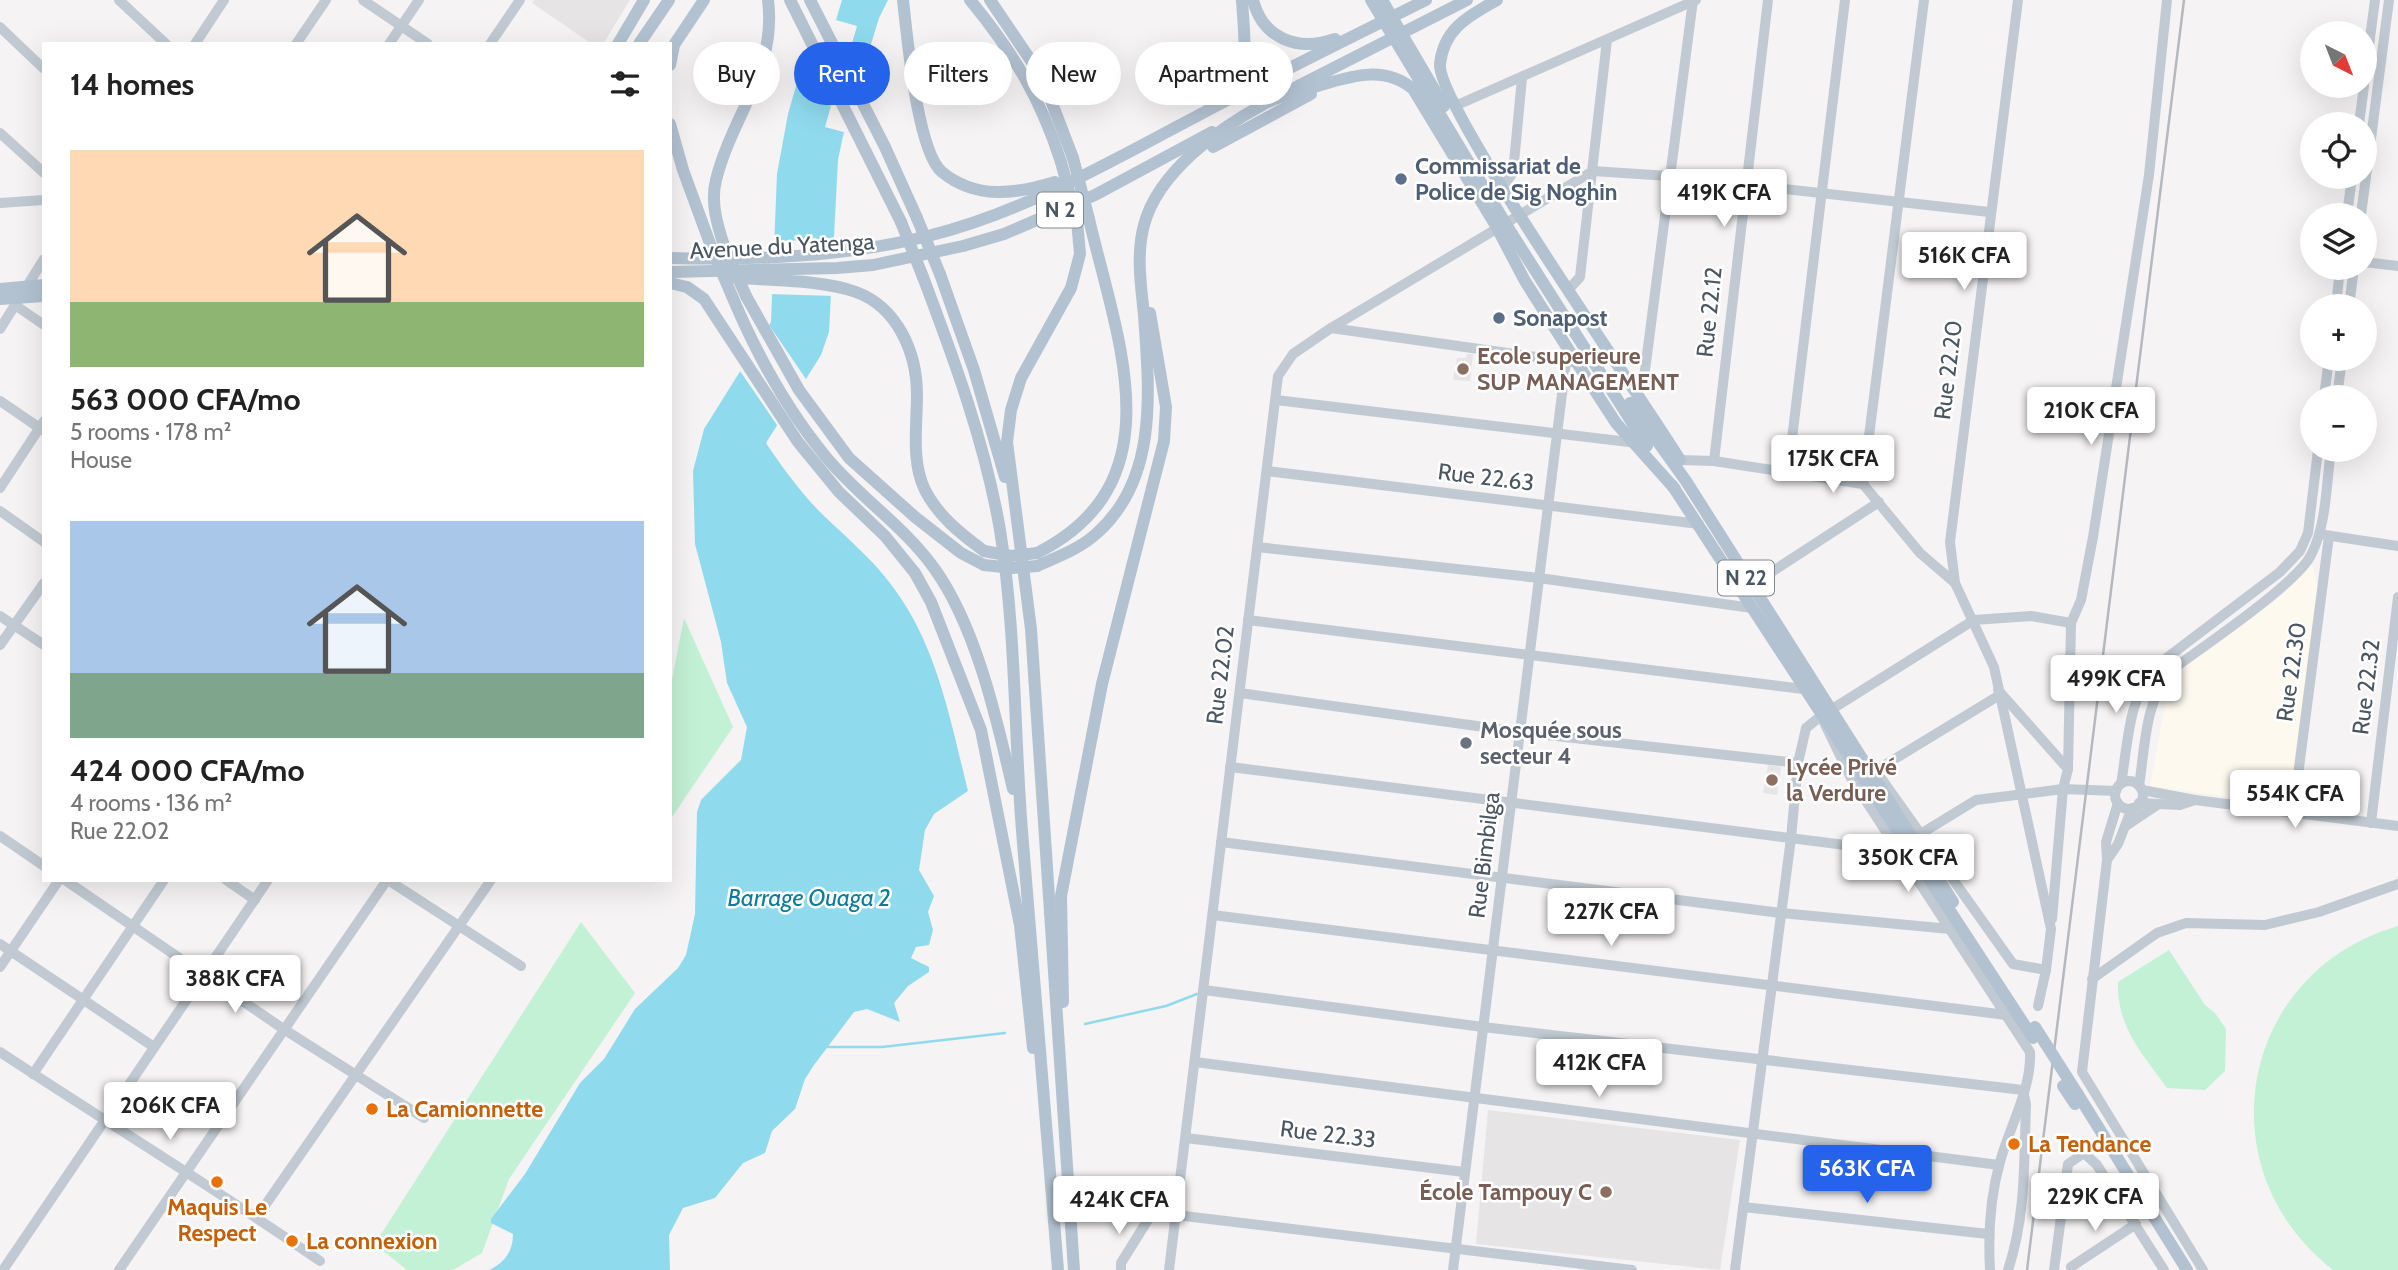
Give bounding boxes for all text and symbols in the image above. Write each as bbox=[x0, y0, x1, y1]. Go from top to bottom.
north arrow bbox=[2300, 21, 2376, 98]
map controls bbox=[2300, 21, 2377, 462]
chip: Buy bbox=[693, 42, 780, 105]
chip: Rent bbox=[794, 42, 890, 105]
chip: Filters bbox=[904, 42, 1012, 105]
chip: New bbox=[1026, 42, 1121, 105]
chip: Apartment bbox=[1135, 42, 1293, 105]
icon: filters bbox=[606, 65, 644, 103]
text: 14 homes bbox=[70, 66, 194, 103]
button: locate bbox=[2300, 112, 2377, 189]
place label: Commissariat de Police de Sig Noghin bbox=[1415, 152, 1618, 206]
pin: 419K CFA bbox=[1652, 170, 1796, 229]
marker: Commissariat de Police de Sig Noghin bbox=[1393, 171, 1409, 187]
text: 419K CFA bbox=[1677, 178, 1771, 206]
road number: N 2 bbox=[1037, 192, 1083, 228]
icon: home bbox=[294, 195, 420, 321]
button: layers bbox=[2300, 203, 2377, 280]
street label: Avenue du Yatenga bbox=[689, 227, 875, 265]
pin: 516K CFA bbox=[1892, 232, 2036, 292]
text: 516K CFA bbox=[1918, 241, 2010, 269]
street label: Rue 22.12 bbox=[1690, 265, 1728, 359]
button: + bbox=[2300, 294, 2377, 371]
place label: Sonapost bbox=[1513, 304, 1608, 332]
marker: Sonapost bbox=[1491, 310, 1507, 326]
street label: Rue 22.20 bbox=[1928, 319, 1968, 421]
place label: Ecole superieure SUP MANAGEMENT bbox=[1477, 342, 1679, 396]
marker: Ecole superieure SUP MANAGEMENT bbox=[1455, 361, 1471, 377]
text: 563 000 CFA/mo bbox=[70, 381, 301, 418]
button: − bbox=[2300, 385, 2377, 462]
pin: 210K CFA bbox=[2019, 388, 2163, 447]
text: 210K CFA bbox=[2043, 396, 2139, 424]
text: 5 rooms · 178 m² bbox=[70, 418, 231, 446]
pin: 175K CFA bbox=[1761, 435, 1905, 495]
text: 175K CFA bbox=[1787, 444, 1879, 472]
text: House bbox=[70, 446, 132, 474]
street label: Rue 22.63 bbox=[1436, 457, 1536, 497]
road number: N 22 bbox=[1718, 560, 1774, 596]
icon: home bbox=[294, 566, 420, 692]
street label: Rue 22.30 bbox=[2270, 621, 2312, 723]
street label: Rue 22.02 bbox=[1200, 624, 1240, 726]
street label: Rue 22.32 bbox=[2346, 638, 2386, 736]
pin: 499K CFA bbox=[2044, 656, 2188, 715]
text: 499K CFA bbox=[2067, 664, 2165, 692]
place label: Mosquée sous secteur 4 bbox=[1480, 716, 1622, 770]
marker: Mosquée sous secteur 4 bbox=[1458, 735, 1474, 751]
text: 424 000 CFA/mo bbox=[70, 752, 305, 789]
place label: Lycée Privé la Verdure bbox=[1786, 753, 1897, 807]
pin: 554K CFA bbox=[2223, 770, 2367, 830]
marker: Lycée Privé la Verdure bbox=[1764, 772, 1780, 788]
text: 554K CFA bbox=[2246, 779, 2344, 807]
text: 4 rooms · 136 m² bbox=[70, 789, 232, 817]
street label: Rue Bimbilga bbox=[1462, 790, 1506, 920]
text: Rue 22.02 bbox=[70, 817, 169, 845]
pin: 350K CFA bbox=[1836, 834, 1980, 894]
text: 350K CFA bbox=[1858, 843, 1958, 871]
water label: Barrage Ouaga 2 bbox=[727, 883, 891, 912]
pin: 227K CFA bbox=[1539, 888, 1683, 948]
text: 227K CFA bbox=[1564, 897, 1658, 925]
pin: 388K CFA bbox=[163, 956, 307, 1015]
text: 388K CFA bbox=[185, 964, 285, 992]
pin: 412K CFA bbox=[1527, 1040, 1671, 1099]
text: 412K CFA bbox=[1552, 1048, 1646, 1076]
pin: 206K CFA bbox=[98, 1082, 242, 1142]
text: 206K CFA bbox=[120, 1091, 220, 1119]
place label: La Camionnette bbox=[386, 1095, 543, 1123]
marker: La Camionnette bbox=[364, 1101, 380, 1117]
street label: Rue 22.33 bbox=[1278, 1114, 1378, 1154]
place label: La Tendance bbox=[2028, 1130, 2151, 1158]
marker: La Tendance bbox=[2006, 1136, 2022, 1152]
pin: 563K CFA bbox=[1795, 1146, 1939, 1205]
text: 563K CFA bbox=[1819, 1154, 1915, 1182]
marker: Maquis Le Respect bbox=[209, 1174, 225, 1190]
pin: 229K CFA bbox=[2023, 1174, 2167, 1233]
pin: 424K CFA bbox=[1047, 1176, 1191, 1236]
place label: École Tampouy C bbox=[1419, 1178, 1592, 1206]
text: 229K CFA bbox=[2047, 1182, 2143, 1210]
marker: École Tampouy C bbox=[1598, 1184, 1614, 1200]
text: 424K CFA bbox=[1069, 1185, 1169, 1213]
place label: Maquis Le Respect bbox=[167, 1193, 267, 1247]
place label: La connexion bbox=[306, 1227, 437, 1255]
marker: La connexion bbox=[284, 1233, 300, 1249]

